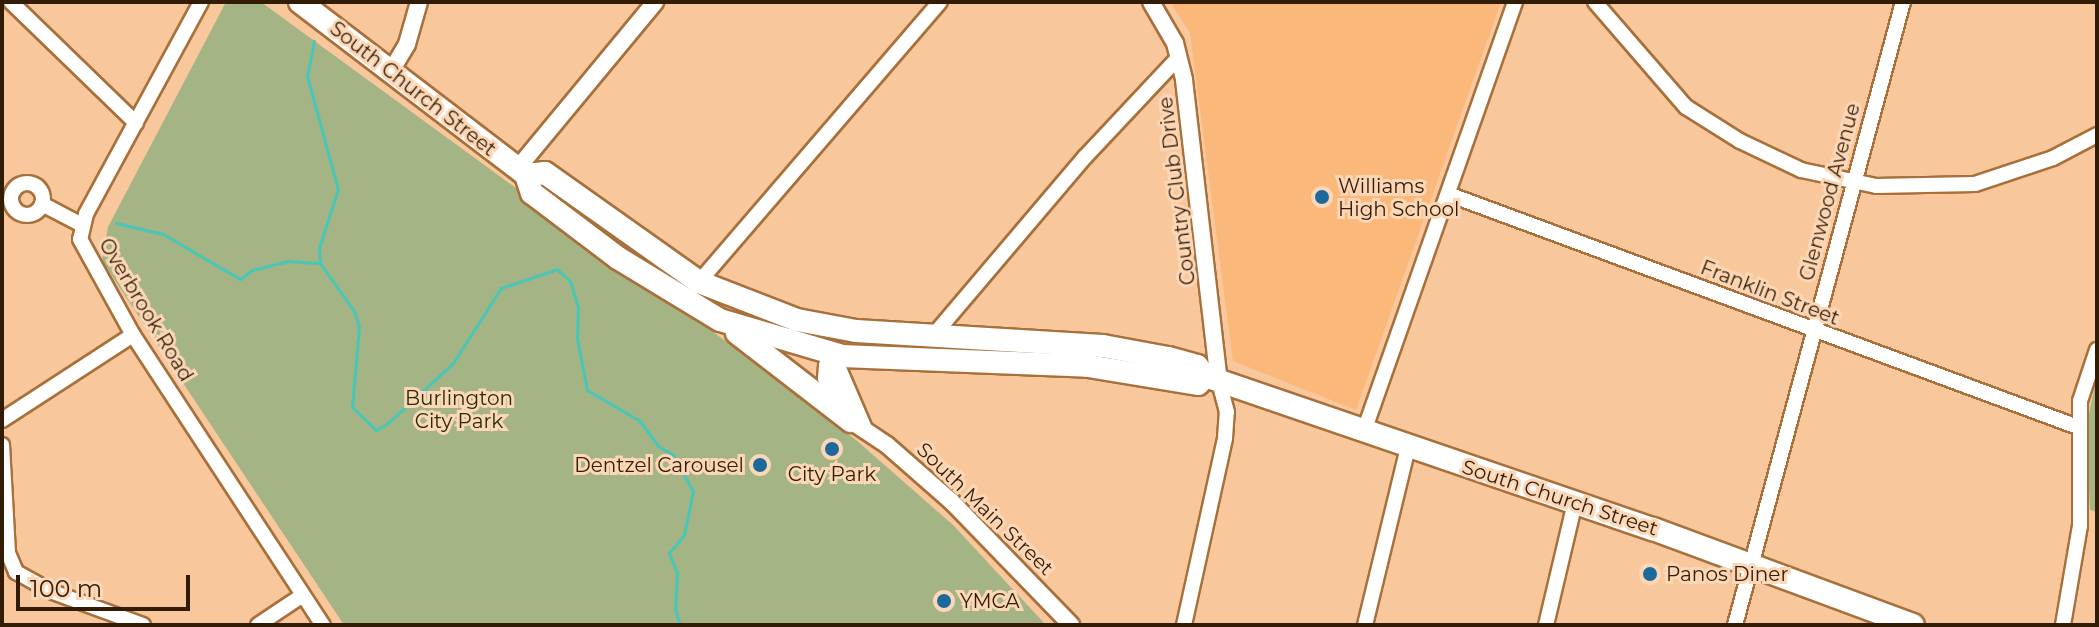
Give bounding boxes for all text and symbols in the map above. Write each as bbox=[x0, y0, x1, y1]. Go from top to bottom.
street label: South Church Street bbox=[325, 17, 501, 161]
street label: Country Club Drive bbox=[1154, 95, 1200, 287]
street label: Glenwood Avenue bbox=[1795, 101, 1865, 283]
place label: Williams High School bbox=[1338, 174, 1459, 221]
marker: Williams High School bbox=[1313, 188, 1331, 206]
street label: Overbrook Road bbox=[94, 234, 198, 386]
street label: Franklin Street bbox=[1697, 255, 1843, 331]
park label: Burlington City Park bbox=[405, 387, 513, 434]
street label: South Main Street bbox=[912, 438, 1058, 580]
marker: City Park bbox=[823, 440, 841, 458]
place label: Dentzel Carousel bbox=[574, 453, 744, 477]
street label: South Church Street bbox=[1459, 455, 1661, 541]
marker: Dentzel Carousel bbox=[751, 456, 769, 474]
place label: City Park bbox=[788, 462, 876, 486]
scale bar bbox=[20, 559, 194, 609]
place label: Panos Diner bbox=[1666, 562, 1788, 586]
marker: Panos Diner bbox=[1641, 565, 1659, 583]
text: 100 m bbox=[30, 574, 102, 603]
place label: YMCA bbox=[960, 589, 1020, 613]
marker: YMCA bbox=[935, 592, 953, 610]

